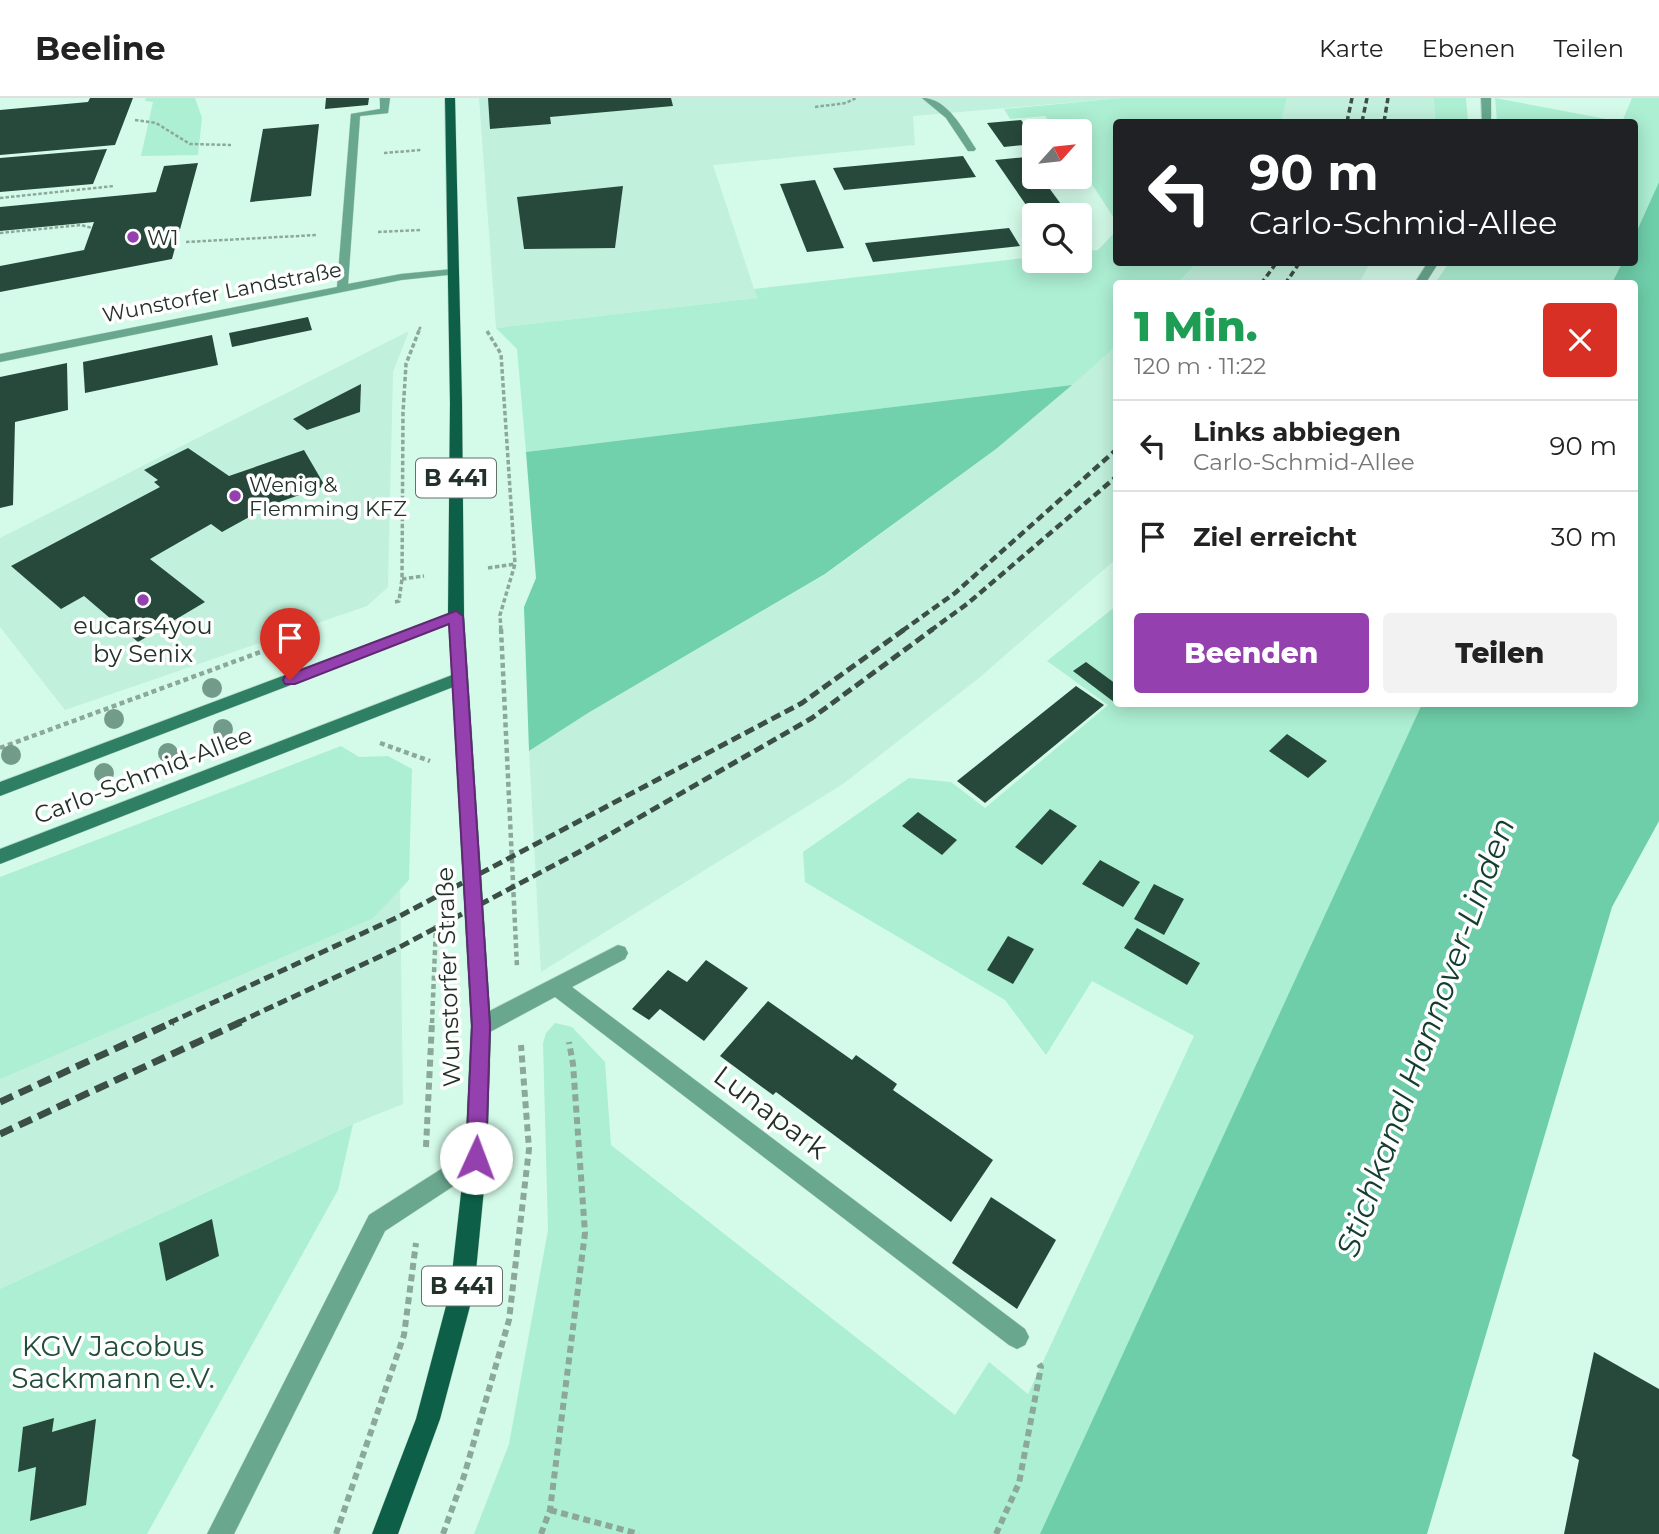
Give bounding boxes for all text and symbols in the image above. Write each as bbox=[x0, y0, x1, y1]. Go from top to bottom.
text: Beeline bbox=[35, 28, 166, 68]
text: Karte bbox=[1319, 34, 1384, 63]
text: Ebenen bbox=[1422, 34, 1515, 63]
text: Teilen bbox=[1553, 34, 1624, 63]
north arrow bbox=[1022, 119, 1092, 189]
map controls bbox=[1022, 119, 1092, 273]
text: 90 m bbox=[1249, 143, 1379, 202]
icon: left bbox=[1134, 147, 1225, 238]
button: search bbox=[1022, 203, 1092, 273]
text: Carlo-Schmid-Allee bbox=[1249, 203, 1557, 242]
place label: W1 bbox=[147, 225, 179, 250]
marker: W1 bbox=[125, 229, 141, 245]
street label: Wunstorfer Landstraße bbox=[100, 257, 344, 327]
text: 1 Min. bbox=[1134, 300, 1258, 352]
button: close bbox=[1543, 303, 1617, 377]
text: 120 m · 11:22 bbox=[1134, 352, 1266, 380]
text: Links abbiegen bbox=[1193, 416, 1401, 448]
icon: left bbox=[1134, 427, 1172, 465]
text: 90 m bbox=[1550, 430, 1617, 462]
text: Carlo-Schmid-Allee bbox=[1193, 448, 1415, 476]
road number: B 441 bbox=[416, 458, 496, 498]
place label: Wenig & Flemming KFZ bbox=[249, 472, 407, 521]
marker: Wenig & Flemming KFZ bbox=[227, 488, 243, 504]
icon: arrive bbox=[1134, 518, 1172, 556]
text: Ziel erreicht bbox=[1193, 521, 1357, 553]
text: 30 m bbox=[1551, 521, 1617, 553]
marker: eucars4you by Senix bbox=[135, 592, 151, 608]
pin bbox=[260, 608, 320, 680]
place label: eucars4you by Senix bbox=[73, 611, 213, 668]
button: Beenden bbox=[1134, 613, 1369, 693]
button: Teilen bbox=[1383, 613, 1617, 693]
icon: arrive bbox=[271, 619, 309, 657]
street label: Carlo-Schmid-Allee bbox=[30, 720, 256, 830]
water label: Stichkanal Hannover-Linden bbox=[1327, 812, 1523, 1262]
street label: Wunstorfer Straße bbox=[430, 866, 466, 1088]
street label: Lunapark bbox=[707, 1058, 835, 1166]
position arrow bbox=[439, 1121, 513, 1195]
road number: B 441 bbox=[422, 1266, 502, 1306]
park label: KGV Jacobus Sackmann e.V. bbox=[11, 1329, 215, 1395]

